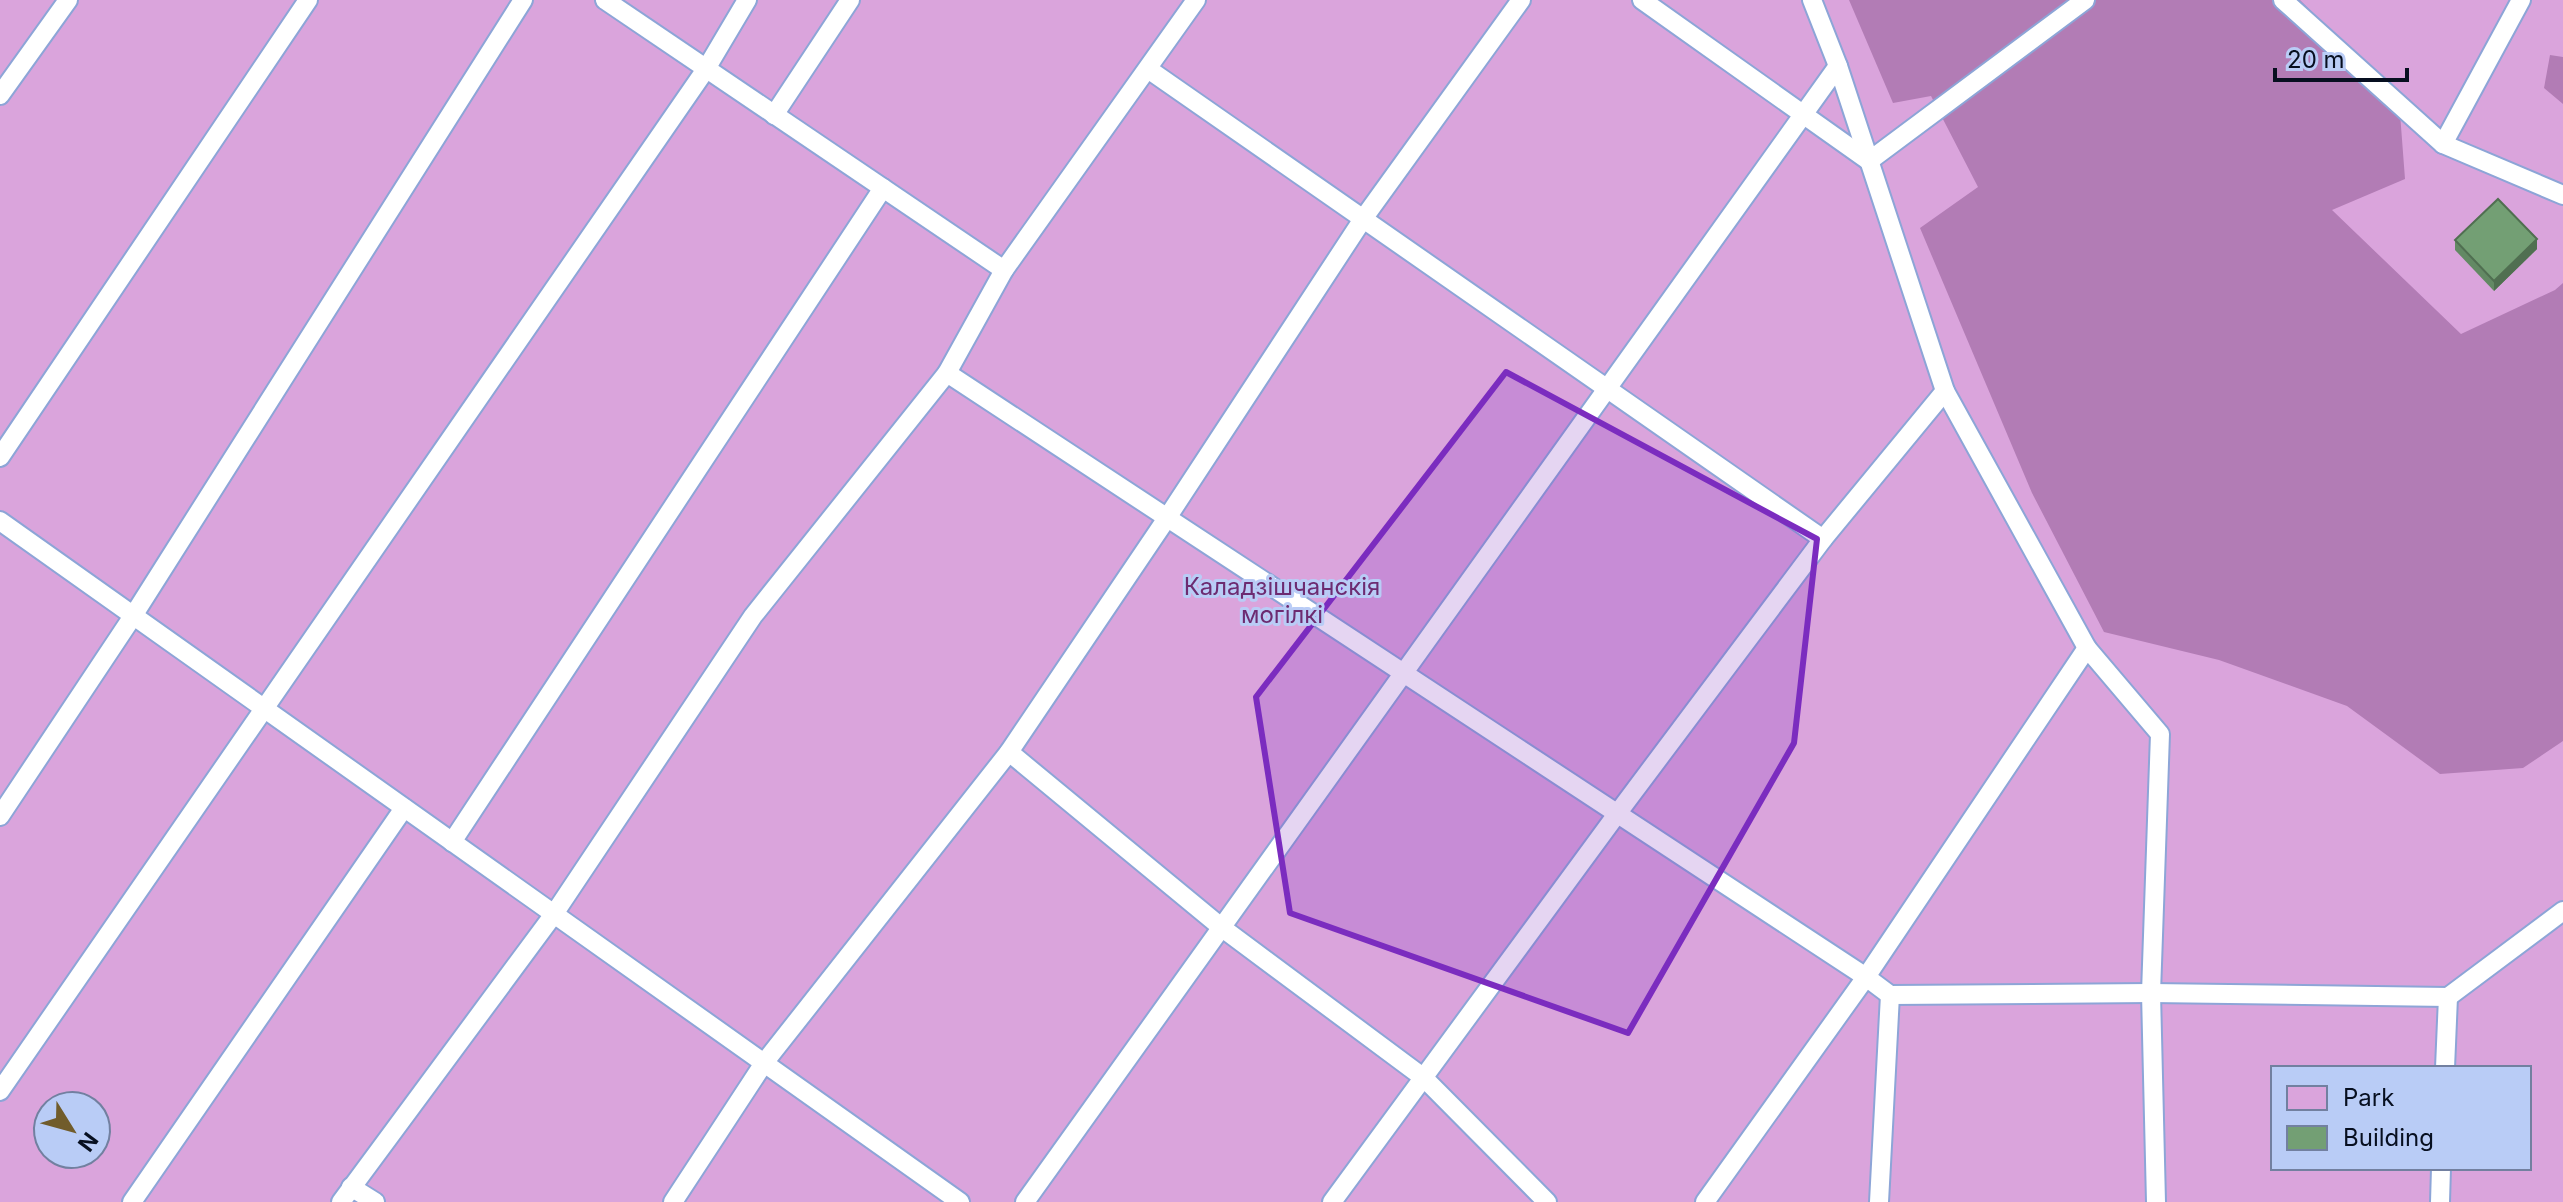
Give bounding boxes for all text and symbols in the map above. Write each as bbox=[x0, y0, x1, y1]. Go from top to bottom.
scale bar bbox=[2275, 32, 2407, 82]
text: 20 m bbox=[2287, 45, 2345, 74]
park label: Каладзішчанскія могілкі bbox=[1184, 572, 1380, 629]
legend bbox=[2271, 1066, 2531, 1170]
text: Park bbox=[2343, 1083, 2394, 1112]
north arrow bbox=[32, 1090, 112, 1170]
text: Building bbox=[2343, 1123, 2434, 1152]
text: N bbox=[73, 1128, 103, 1157]

